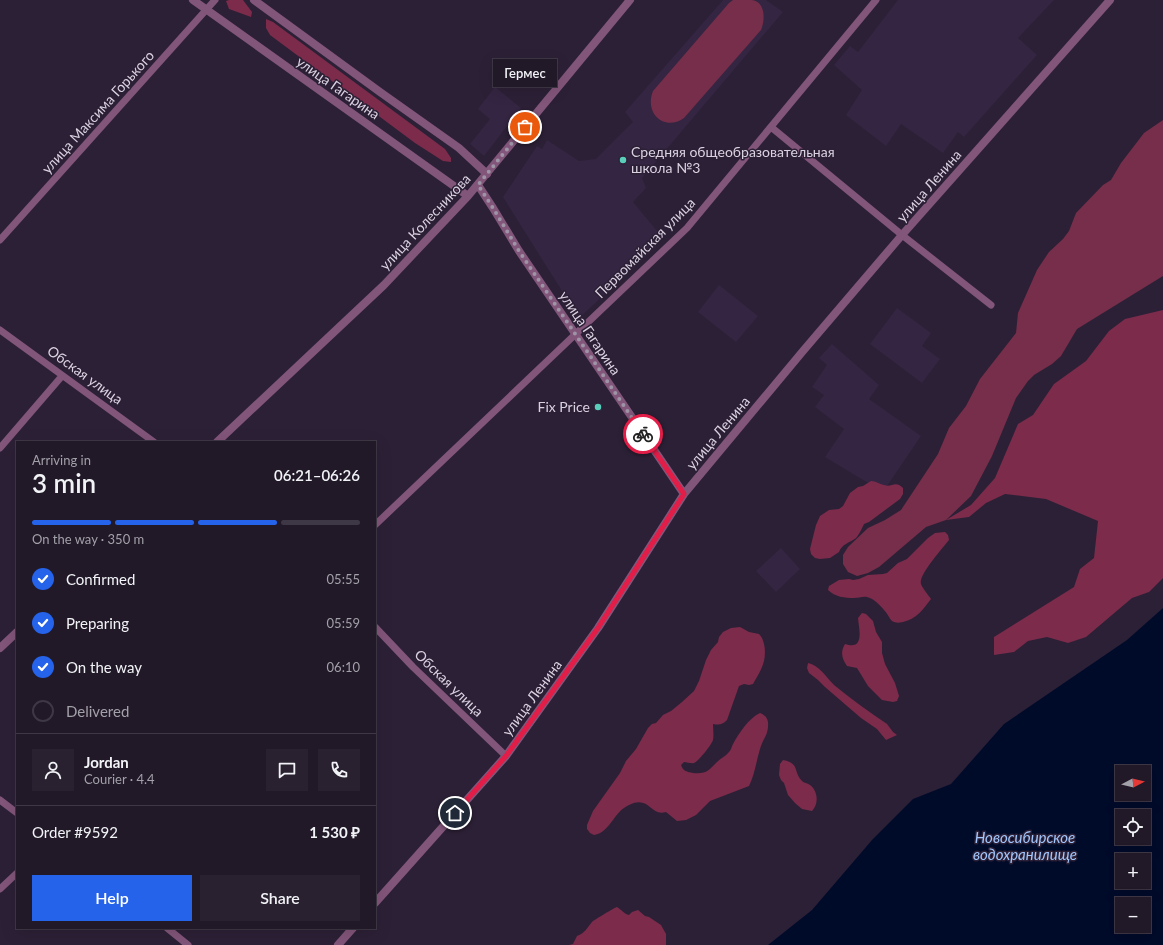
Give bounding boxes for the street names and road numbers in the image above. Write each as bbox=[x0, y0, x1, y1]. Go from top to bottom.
street label: улица Максима Горького bbox=[38, 47, 157, 177]
street label: улица Гагарина bbox=[293, 53, 383, 123]
street label: улица Ленина bbox=[893, 146, 965, 225]
street label: улица Колесникова bbox=[376, 170, 474, 273]
street label: Первомайская улица bbox=[591, 194, 698, 301]
street label: улица Гагарина bbox=[556, 287, 625, 378]
street label: Обская улица bbox=[44, 342, 126, 408]
street label: улица Ленина bbox=[682, 393, 753, 473]
street label: Обская улица bbox=[411, 646, 487, 720]
street label: улица Ленина bbox=[498, 656, 565, 739]

